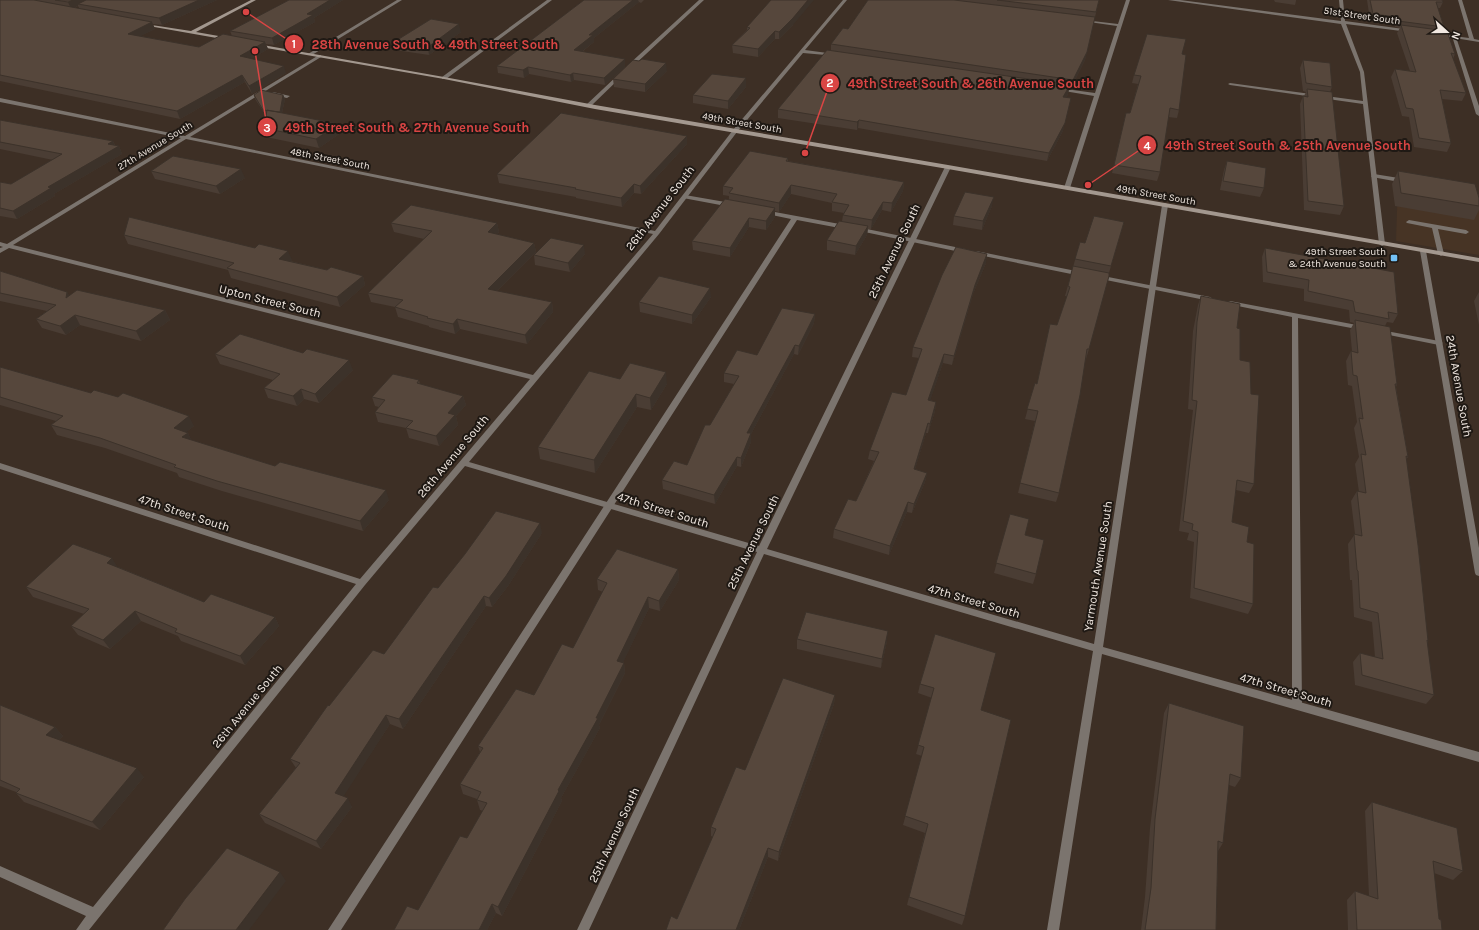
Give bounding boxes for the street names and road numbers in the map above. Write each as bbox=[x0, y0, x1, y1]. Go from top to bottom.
street label: 51st Street South bbox=[1323, 5, 1401, 27]
street label: 49th Street South bbox=[701, 110, 783, 136]
street label: 27th Avenue South bbox=[115, 119, 195, 173]
street label: 48th Street South bbox=[289, 145, 371, 173]
street label: 26th Avenue South bbox=[623, 163, 697, 253]
street label: 49th Street South bbox=[1115, 182, 1197, 208]
street label: 25th Avenue South bbox=[865, 201, 923, 301]
street label: Upton Street South bbox=[218, 282, 322, 320]
street label: 24th Avenue South bbox=[1443, 334, 1475, 438]
street label: 26th Avenue South bbox=[414, 412, 492, 500]
street label: 47th Street South bbox=[615, 489, 711, 531]
street label: 47th Street South bbox=[136, 492, 232, 534]
street label: 25th Avenue South bbox=[724, 492, 782, 592]
street label: Yarmouth Avenue South bbox=[1081, 500, 1115, 632]
street label: 47th Street South bbox=[926, 581, 1022, 621]
street label: 26th Avenue South bbox=[209, 661, 285, 751]
street label: 47th Street South bbox=[1238, 670, 1334, 710]
street label: 25th Avenue South bbox=[586, 785, 642, 885]

